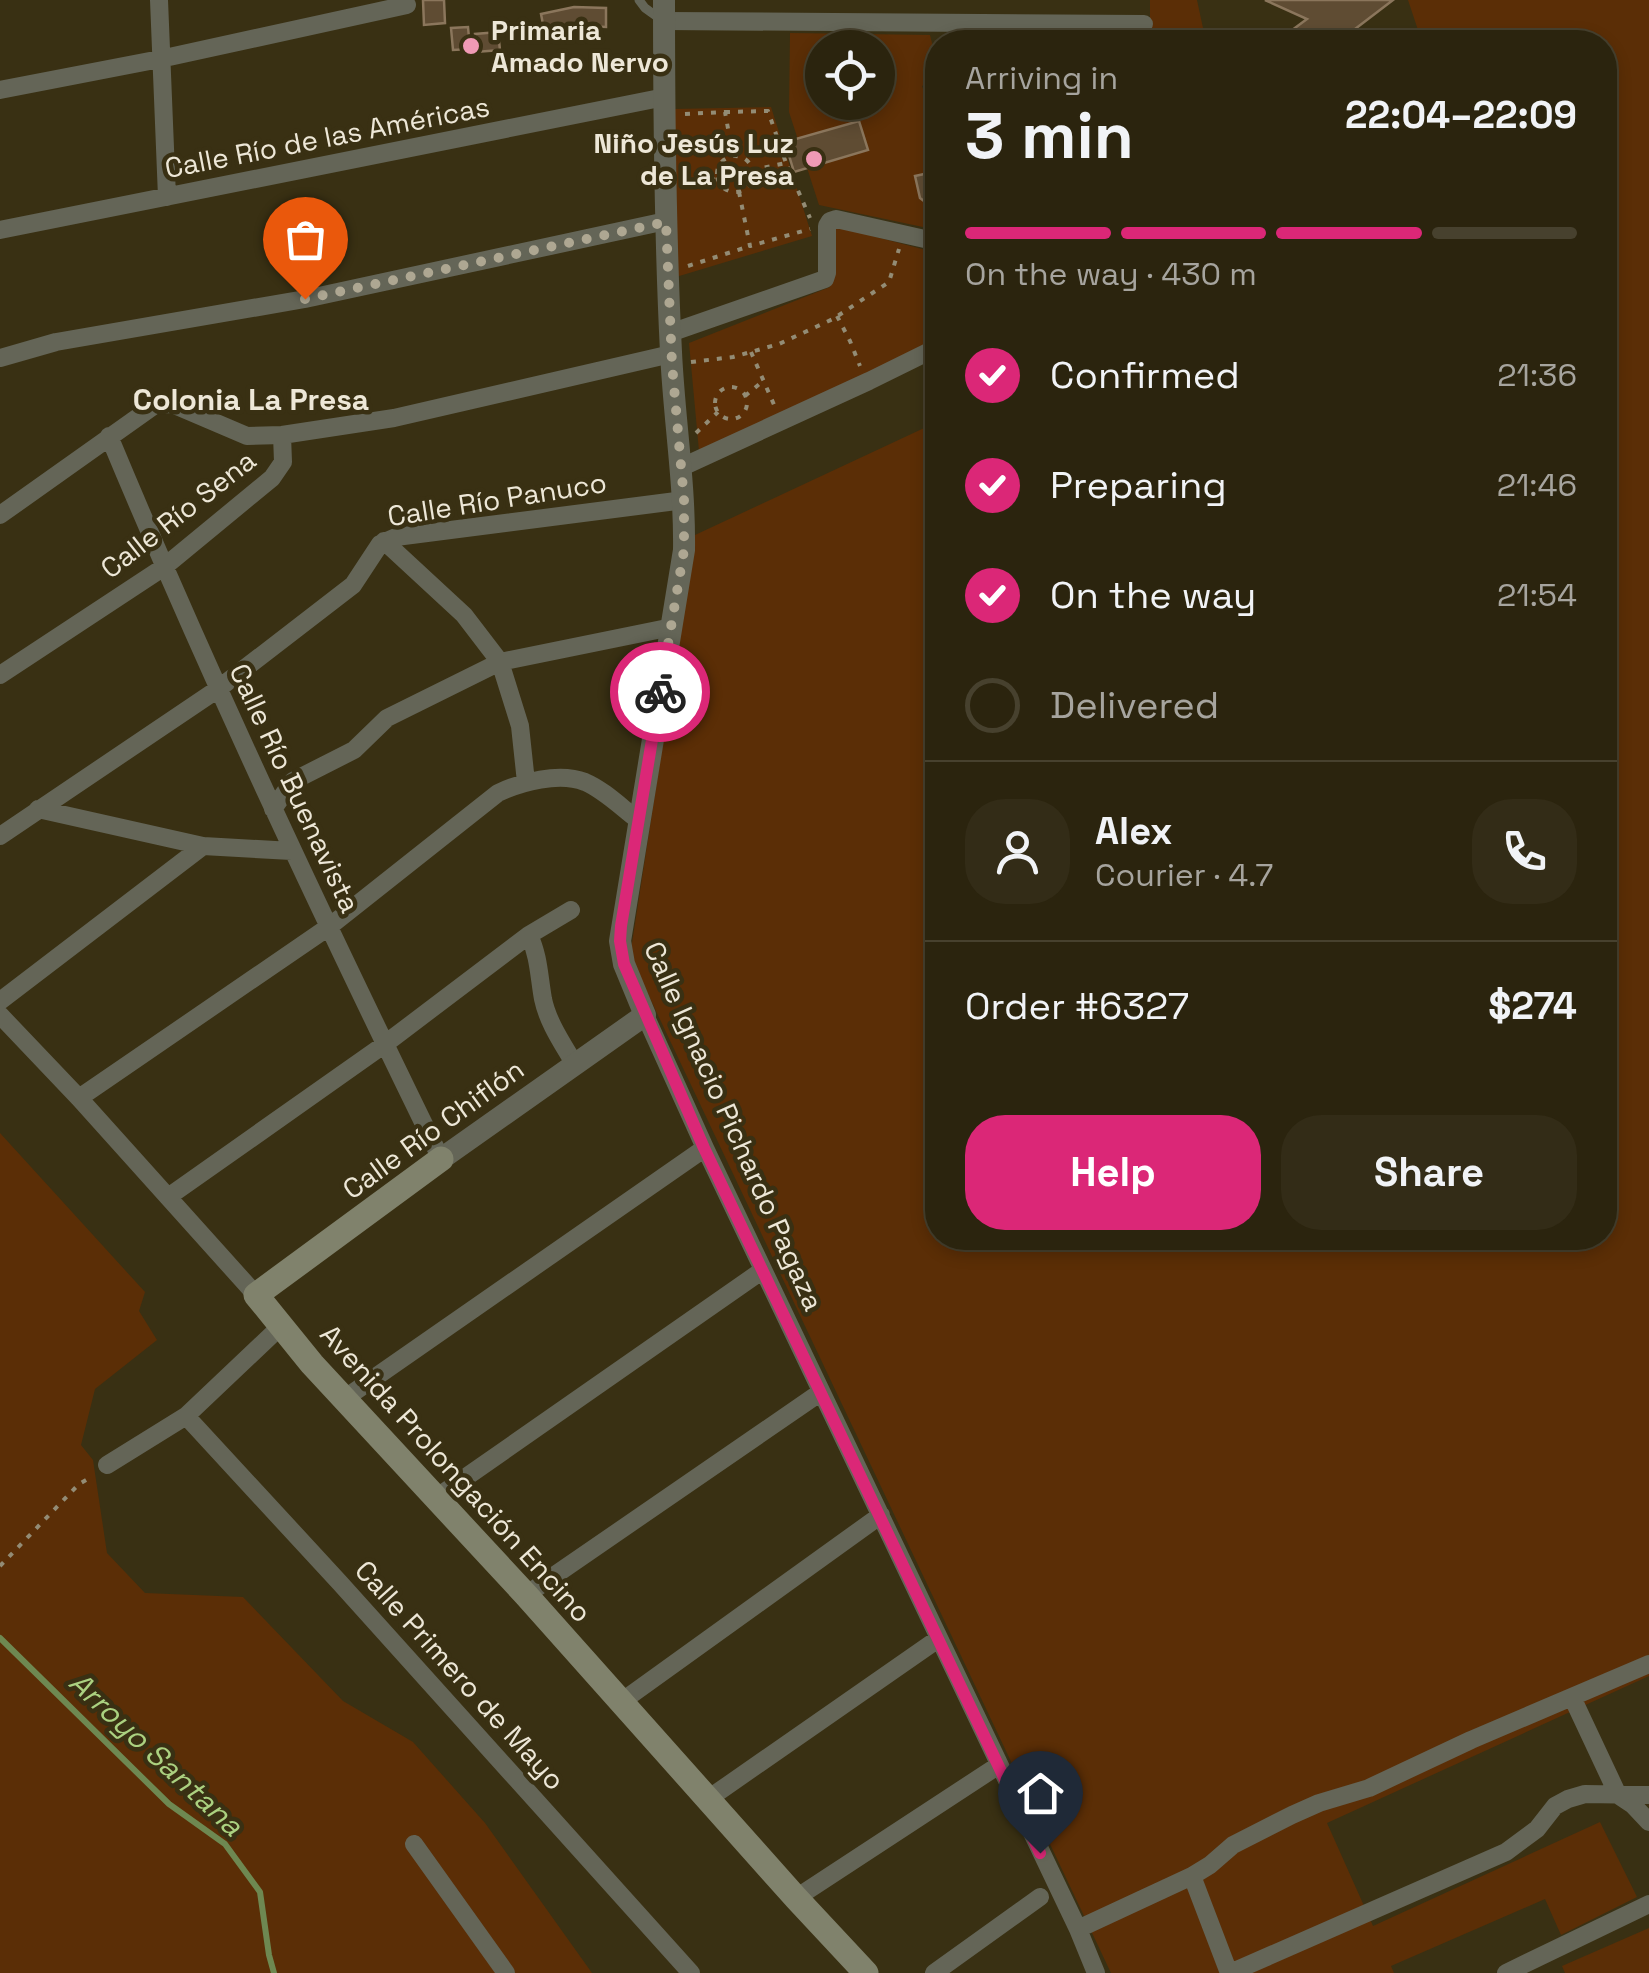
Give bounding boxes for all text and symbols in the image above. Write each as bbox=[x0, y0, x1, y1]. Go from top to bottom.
place label: Primaria Amado Nervo bbox=[491, 12, 669, 80]
map controls bbox=[805, 30, 895, 120]
button: locate bbox=[805, 30, 895, 120]
marker: Primaria Amado Nervo bbox=[460, 35, 482, 57]
text: Arriving in bbox=[965, 58, 1118, 98]
street label: Calle Río de las Américas bbox=[162, 88, 492, 186]
text: 22:04–22:09 bbox=[1345, 91, 1577, 139]
text: 3 min bbox=[965, 94, 1134, 177]
place label: Niño Jesús Luz de La Presa bbox=[593, 125, 794, 193]
marker: Niño Jesús Luz de La Presa bbox=[803, 148, 825, 170]
pin bbox=[263, 197, 348, 300]
icon: bag bbox=[278, 212, 333, 267]
text: On the way · 430 m bbox=[965, 254, 1257, 294]
icon: check bbox=[965, 348, 1020, 403]
text: Confirmed bbox=[1050, 351, 1240, 399]
text: 21:36 bbox=[1497, 355, 1577, 395]
district label: Colonia La Presa bbox=[133, 380, 369, 419]
street label: Calle Río Sena bbox=[93, 442, 263, 586]
icon: check bbox=[965, 458, 1020, 513]
text: Preparing bbox=[1050, 461, 1227, 509]
street label: Calle Río Panuco bbox=[385, 464, 609, 534]
text: 21:46 bbox=[1497, 465, 1577, 505]
icon: check bbox=[965, 568, 1020, 623]
text: On the way bbox=[1050, 571, 1256, 619]
text: 21:54 bbox=[1497, 575, 1577, 615]
courier bbox=[610, 642, 710, 742]
street label: Calle Río Buenavista bbox=[221, 658, 369, 918]
icon: bike bbox=[633, 665, 688, 720]
text: Delivered bbox=[1050, 681, 1219, 729]
button: person bbox=[965, 799, 1070, 904]
button: phone bbox=[1472, 799, 1577, 904]
text: Alex bbox=[1095, 807, 1172, 855]
text: Courier · 4.7 bbox=[1095, 855, 1273, 895]
street label: Calle Ignacio Pichardo Pagaza bbox=[636, 936, 832, 1316]
text: Order #6327 bbox=[965, 982, 1189, 1030]
text: $274 bbox=[1488, 982, 1577, 1030]
street label: Calle Río Chiflón bbox=[335, 1051, 531, 1207]
button: Help bbox=[965, 1115, 1261, 1230]
button: Share bbox=[1281, 1115, 1577, 1230]
street label: Avenida Prolongación Encino bbox=[312, 1316, 600, 1630]
street label: Calle Primero de Mayo bbox=[347, 1553, 573, 1797]
water label: Arroyo Santana bbox=[61, 1663, 252, 1845]
pin bbox=[998, 1751, 1083, 1854]
icon: home bbox=[1013, 1766, 1068, 1821]

